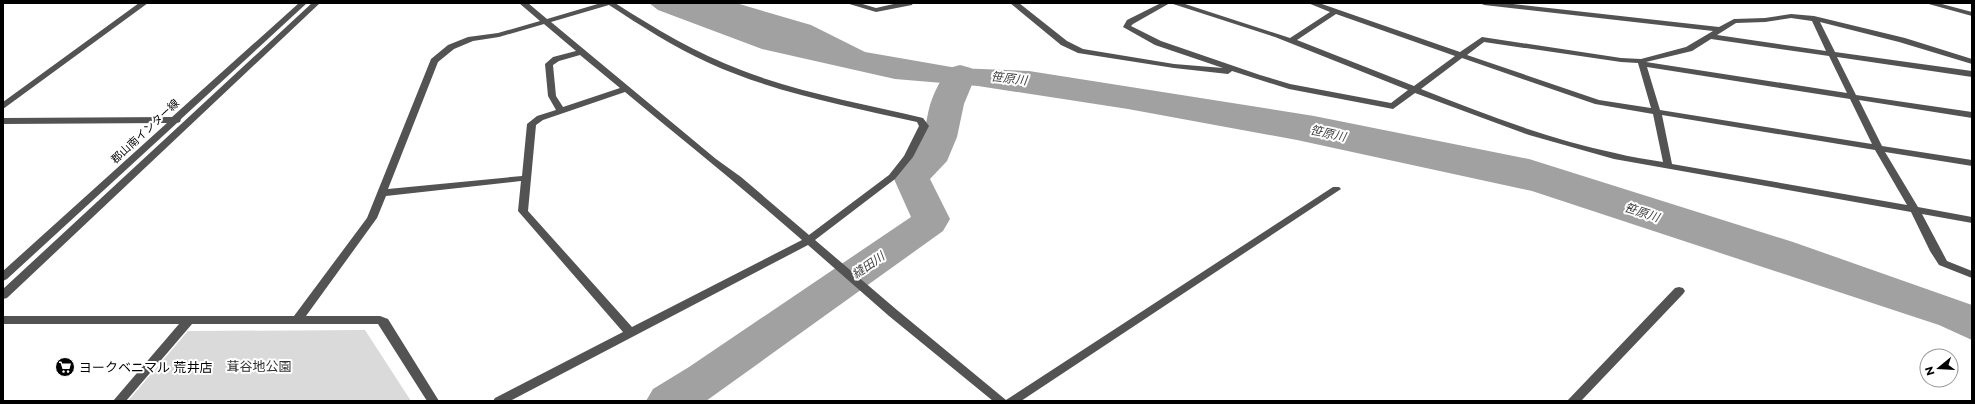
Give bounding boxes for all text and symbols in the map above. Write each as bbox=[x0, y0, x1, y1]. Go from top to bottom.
water label: 笹原川 bbox=[990, 68, 1030, 88]
street label: 郡山南インター線 bbox=[108, 96, 182, 166]
water label: 笹原川 bbox=[1309, 122, 1349, 144]
water label: 笹原川 bbox=[1623, 199, 1663, 225]
water label: 縫田川 bbox=[849, 247, 889, 281]
north arrow bbox=[1919, 348, 1959, 388]
supermarket icon: ヨークベニマル 荒井店 bbox=[54, 356, 76, 378]
park label: 茸谷地公園 bbox=[226, 358, 292, 374]
place label: ヨークベニマル 荒井店 bbox=[79, 359, 212, 375]
text: N bbox=[1921, 365, 1938, 377]

